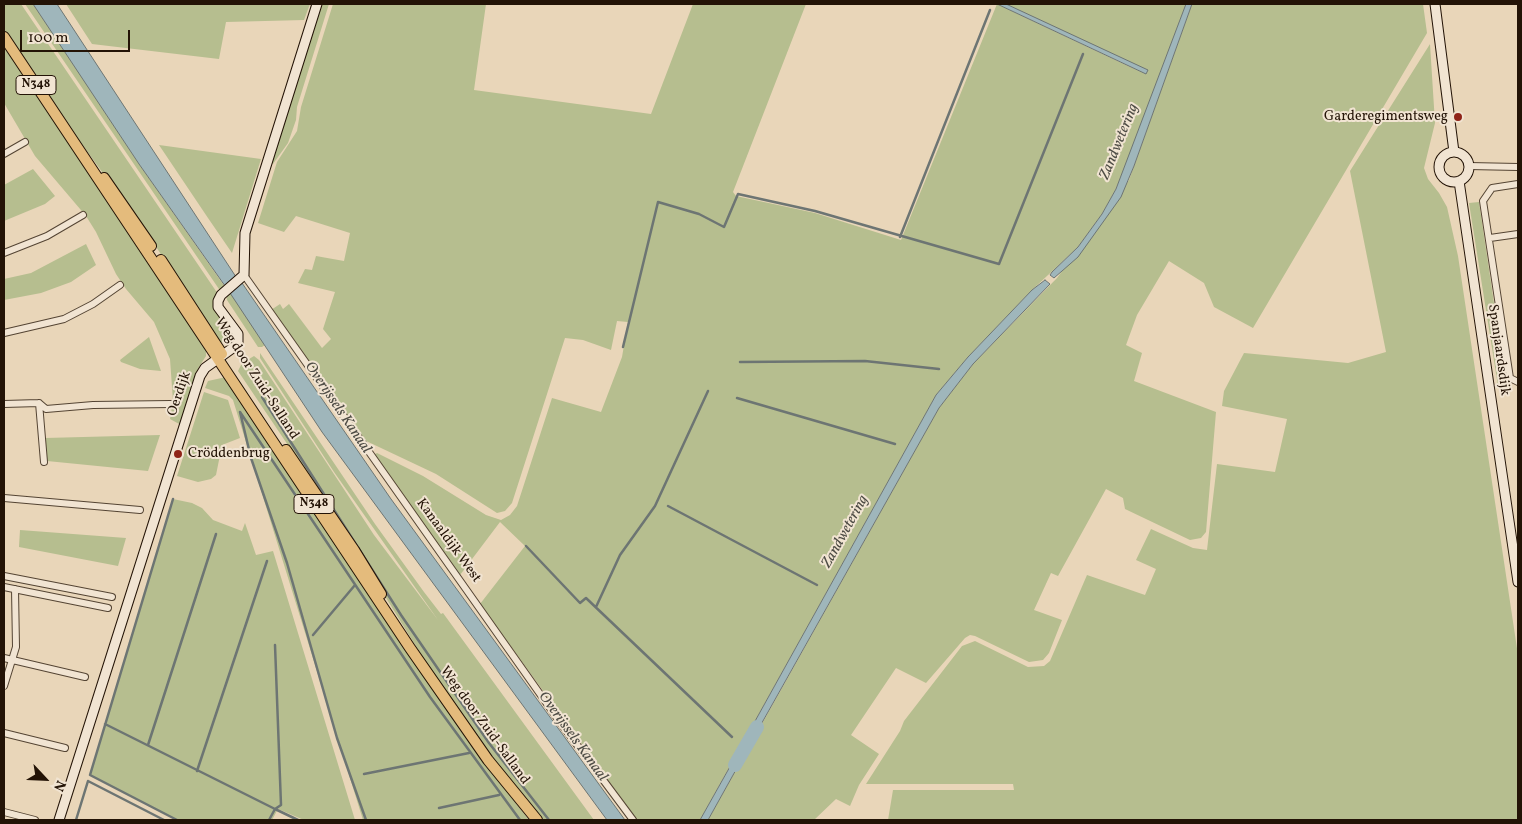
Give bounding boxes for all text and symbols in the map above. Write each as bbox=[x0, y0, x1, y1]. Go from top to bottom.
scale bar bbox=[22, 20, 132, 52]
text: 100 m bbox=[28, 28, 68, 49]
road number: N348 bbox=[16, 76, 56, 94]
water label: Zandwetering bbox=[1097, 102, 1143, 182]
place label: Garderegimentsweg bbox=[1324, 109, 1448, 125]
marker: Garderegimentsweg bbox=[1452, 111, 1464, 123]
street label: Spanjaardsdijk bbox=[1483, 303, 1513, 397]
street label: Weg door Zuid-Salland bbox=[210, 315, 302, 443]
water label: Overijssels Kanaal bbox=[300, 359, 374, 457]
street label: Oerdijk bbox=[165, 369, 195, 419]
place label: Cröddenbrug bbox=[188, 446, 270, 462]
marker: Cröddenbrug bbox=[172, 448, 184, 460]
water label: Zandwetering bbox=[819, 493, 873, 571]
road number: N348 bbox=[294, 494, 334, 514]
street label: Kanaaldijk West bbox=[412, 496, 484, 586]
street label: Weg door Zuid-Salland bbox=[435, 664, 533, 788]
water label: Overijssels Kanaal bbox=[533, 689, 611, 785]
north arrow bbox=[20, 754, 70, 804]
text: N bbox=[48, 777, 70, 794]

